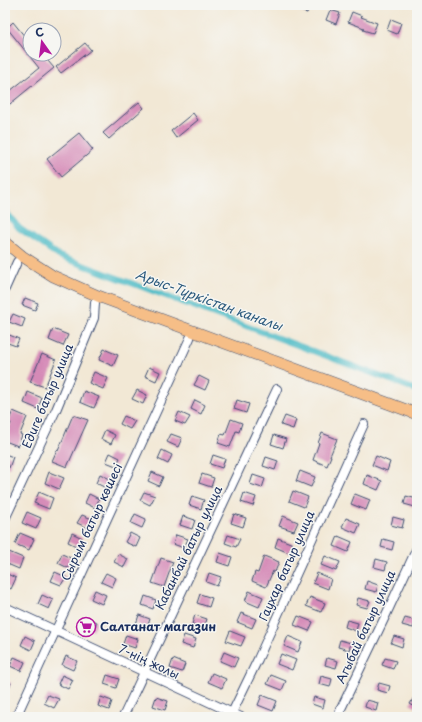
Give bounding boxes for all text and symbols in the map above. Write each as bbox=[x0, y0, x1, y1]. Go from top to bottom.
north arrow bbox=[22, 22, 62, 62]
text: С bbox=[33, 23, 46, 41]
water label: Арыс-Түркістан каналы bbox=[133, 264, 286, 335]
street label: Едиге батыр улица bbox=[17, 340, 77, 451]
street label: Сырым батыр көшесі bbox=[56, 460, 126, 583]
street label: Кабанбай батыр улица bbox=[150, 482, 226, 613]
street label: Гаухар батыр улица bbox=[254, 507, 319, 624]
street label: Агыбай батыр улица bbox=[331, 566, 399, 686]
supermarket icon: Салтанат магазин bbox=[75, 616, 97, 638]
place label: Салтанат магазин bbox=[100, 617, 216, 635]
street label: 7-нің жолы bbox=[116, 639, 183, 683]

